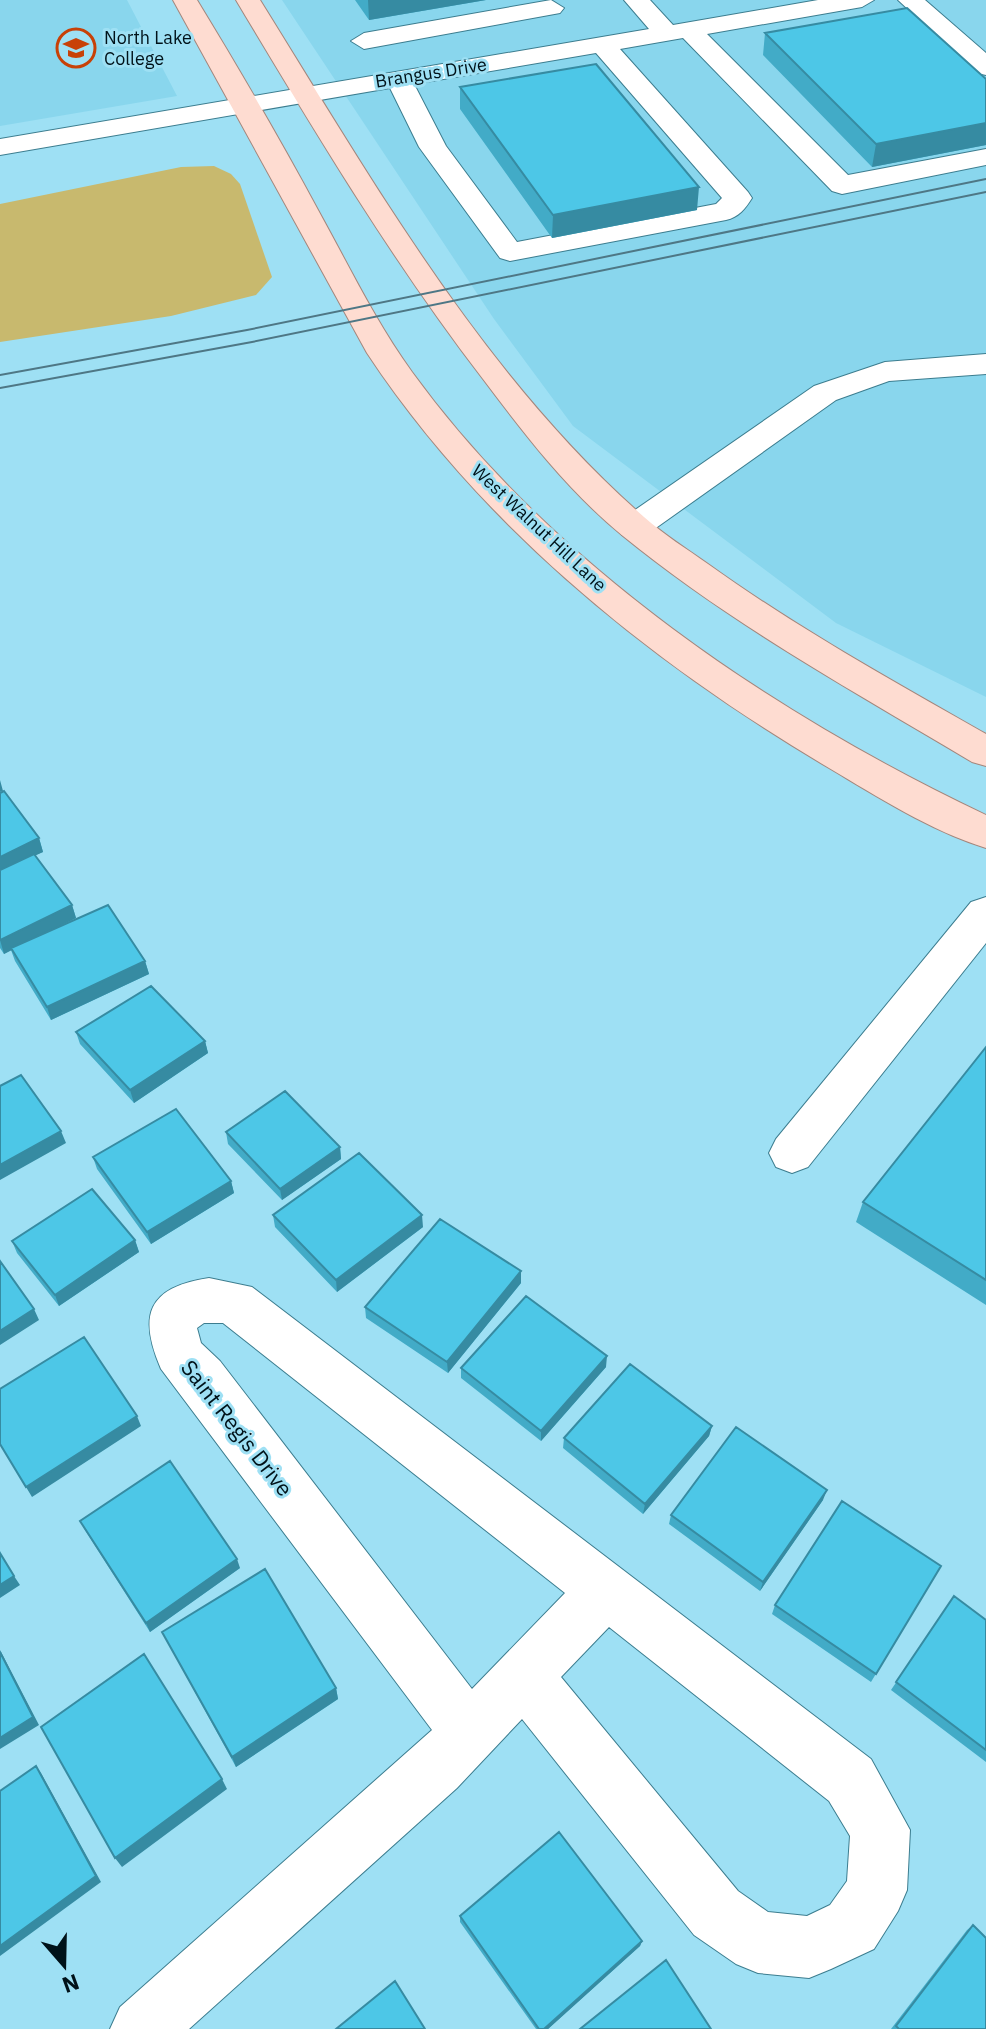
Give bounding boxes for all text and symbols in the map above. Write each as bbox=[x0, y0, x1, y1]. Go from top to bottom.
place label: North Lake College bbox=[104, 26, 192, 70]
school or university icon: North Lake College bbox=[55, 27, 97, 69]
street label: Brangus Drive bbox=[374, 52, 488, 93]
street label: West Walnut Hill Lane bbox=[467, 459, 612, 596]
street label: Saint Regis Drive bbox=[175, 1354, 300, 1502]
north arrow bbox=[24, 1925, 104, 2005]
text: N bbox=[59, 1968, 83, 2001]

